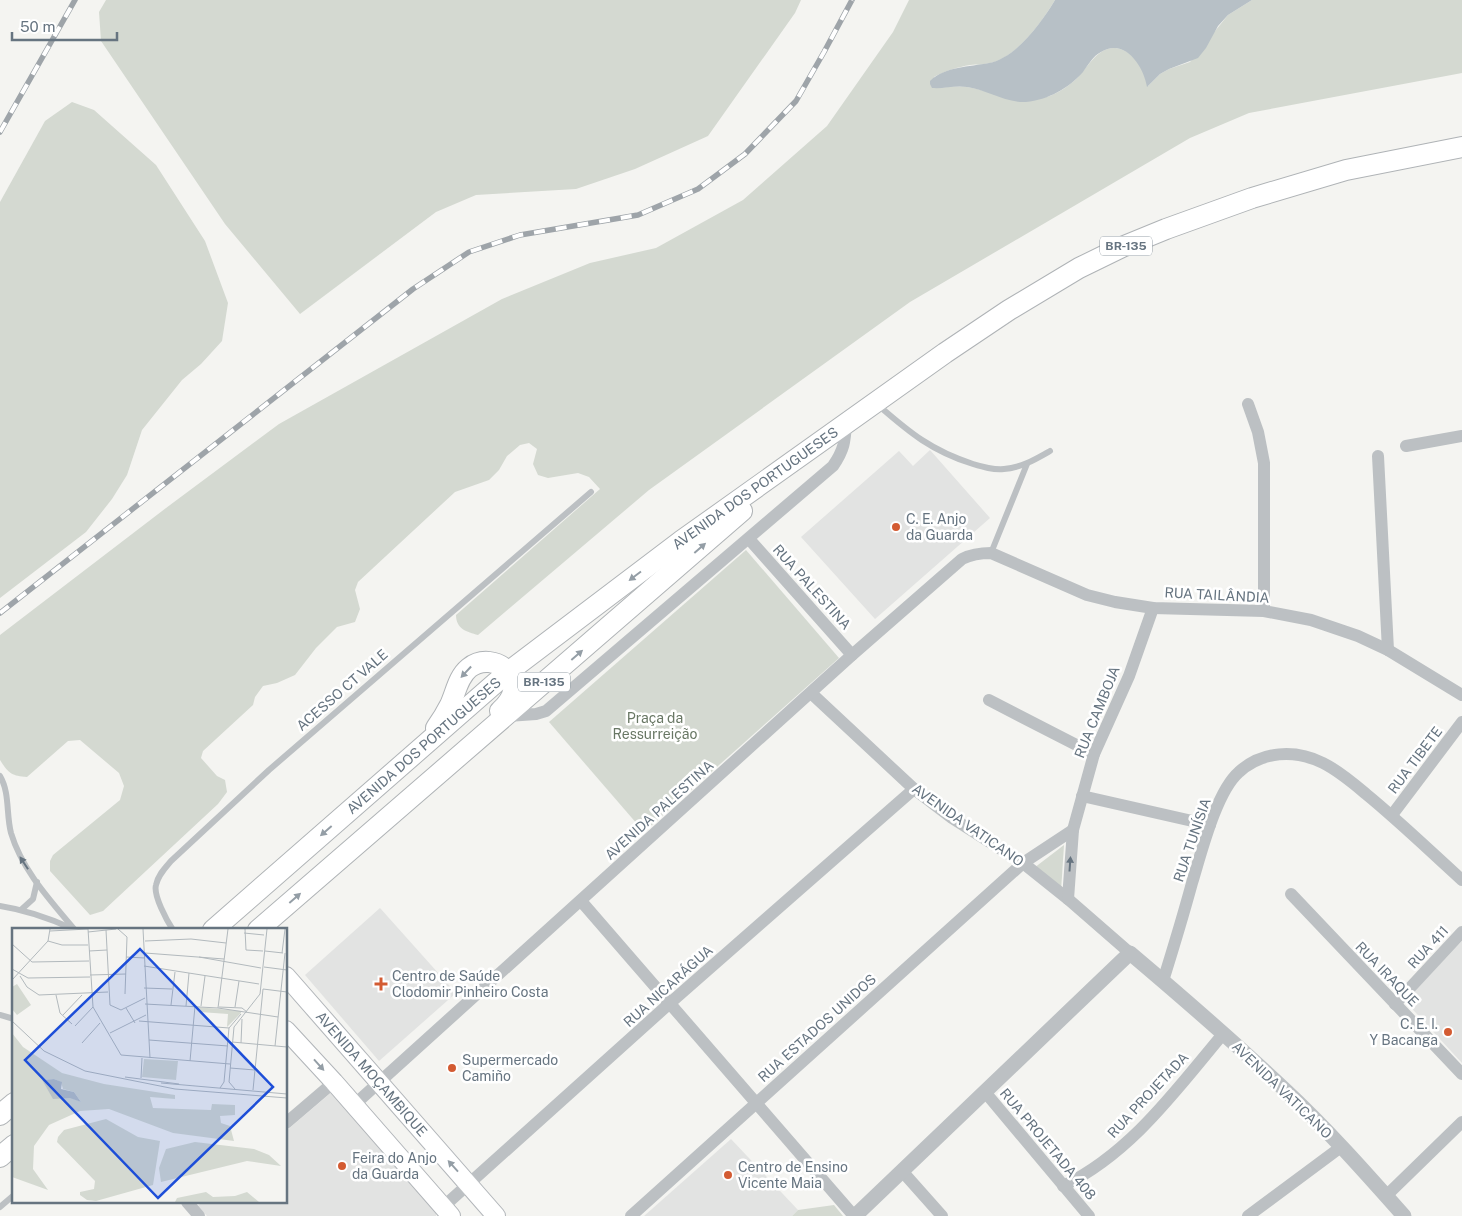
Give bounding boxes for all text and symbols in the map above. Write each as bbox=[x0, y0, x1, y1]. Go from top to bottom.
scale bar bbox=[12, 10, 118, 42]
text: 50 m bbox=[20, 18, 55, 35]
road number: BR-135 bbox=[1100, 237, 1152, 256]
street label: AVENIDA DOS PORTUGUESES bbox=[669, 424, 841, 553]
place label: C. E. Anjo da Guarda bbox=[906, 511, 973, 543]
marker: C. E. Anjo da Guarda bbox=[890, 521, 902, 533]
street label: RUA PALESTINA bbox=[770, 541, 854, 633]
one-way arrow bbox=[693, 543, 706, 554]
one-way arrow bbox=[628, 571, 642, 581]
street label: RUA TAILÂNDIA bbox=[1164, 583, 1270, 606]
street label: ACESSO CT VALE bbox=[293, 646, 391, 734]
one-way arrow bbox=[570, 649, 583, 660]
street label: RUA CAMBOJA bbox=[1071, 664, 1123, 760]
one-way arrow bbox=[460, 666, 472, 678]
road number: BR-135 bbox=[518, 672, 570, 692]
street label: AVENIDA DOS PORTUGUESES bbox=[343, 674, 504, 817]
park label: Praça da Ressurreição bbox=[613, 710, 698, 742]
street label: RUA TIBETE bbox=[1385, 723, 1445, 797]
street label: AVENIDA PALESTINA bbox=[601, 757, 717, 863]
street label: AVENIDA VATICANO bbox=[909, 780, 1027, 870]
street label: RUA TUNÍSIA bbox=[1169, 796, 1214, 884]
one-way arrow bbox=[321, 825, 333, 837]
one-way arrow bbox=[19, 856, 29, 869]
one-way arrow bbox=[1067, 856, 1075, 872]
one-way arrow bbox=[288, 892, 301, 903]
street label: RUA 411 bbox=[1404, 923, 1452, 971]
inset map bbox=[12, 928, 288, 1204]
street label: RUA IRAQUE bbox=[1352, 938, 1422, 1010]
street label: RUA NICARÁGUA bbox=[620, 941, 716, 1030]
place label: Centro de Saúde Clodomir Pinheiro Costa bbox=[392, 968, 549, 1000]
street label: RUA ESTADOS UNIDOS bbox=[755, 971, 879, 1085]
marker: Centro de Saúde Clodomir Pinheiro Costa bbox=[374, 977, 388, 991]
street label: AVENIDA MOÇAMBIQUE bbox=[313, 1008, 430, 1139]
place label: C. E. I. Y Bacanga bbox=[1370, 1016, 1438, 1048]
marker: C. E. I. Y Bacanga bbox=[1442, 1026, 1454, 1038]
street label: AVENIDA VATICANO bbox=[1229, 1038, 1335, 1142]
street label: RUA PROJETADA bbox=[1104, 1049, 1192, 1141]
place label: Supermercado Camiño bbox=[462, 1052, 558, 1084]
one-way arrow bbox=[313, 1059, 325, 1071]
marker: Supermercado Camiño bbox=[446, 1062, 458, 1074]
street label: RUA PROJETADA 408 bbox=[997, 1085, 1099, 1203]
place label: Feira do Anjo da Guarda bbox=[352, 1150, 437, 1182]
place label: Centro de Ensino Vicente Maia bbox=[738, 1159, 848, 1191]
marker: Feira do Anjo da Guarda bbox=[336, 1160, 348, 1172]
one-way arrow bbox=[447, 1161, 459, 1173]
marker: Centro de Ensino Vicente Maia bbox=[722, 1169, 734, 1181]

